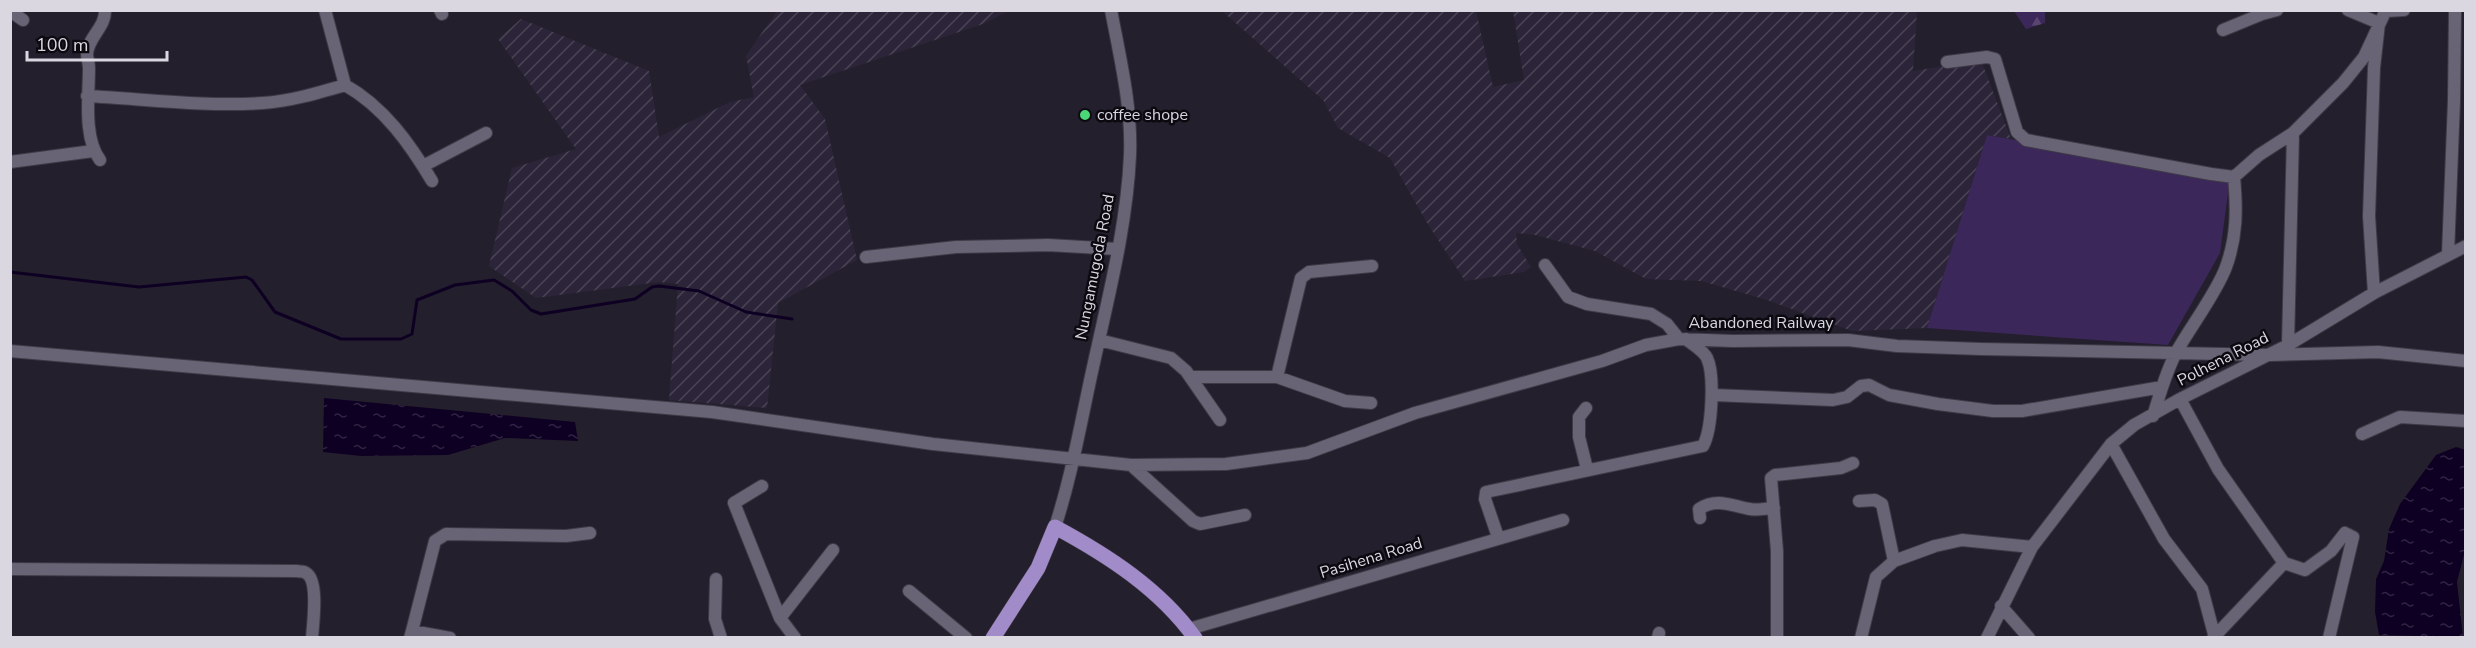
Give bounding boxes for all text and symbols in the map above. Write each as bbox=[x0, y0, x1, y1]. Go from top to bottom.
scale bar bbox=[27, 24, 166, 62]
text: 100 m bbox=[36, 33, 88, 57]
place label: coffee shope bbox=[1097, 104, 1188, 126]
marker: coffee shope bbox=[1078, 108, 1092, 122]
street label: Nungamugoda Road bbox=[1070, 192, 1120, 342]
street label: Abandoned Railway bbox=[1688, 312, 1834, 334]
street label: Polhena Road bbox=[2173, 327, 2273, 391]
street label: Pasihena Road bbox=[1317, 532, 1425, 584]

